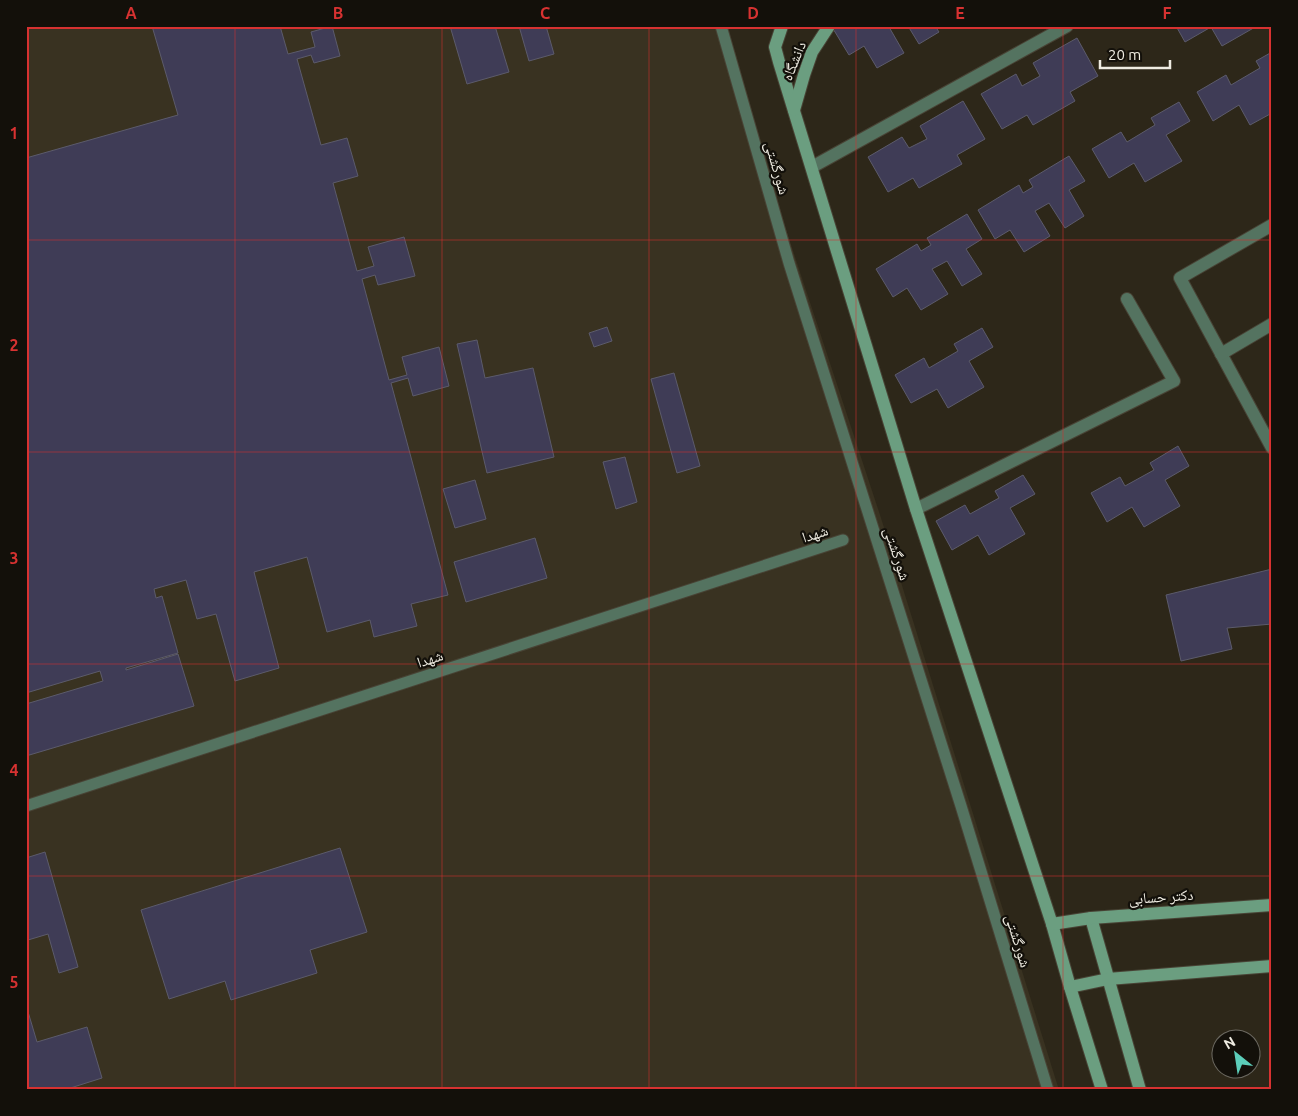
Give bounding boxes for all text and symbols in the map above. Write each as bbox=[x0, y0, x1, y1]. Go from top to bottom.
text: A bbox=[125, 4, 137, 22]
text: B bbox=[333, 4, 343, 22]
text: C bbox=[540, 4, 550, 22]
text: D bbox=[747, 4, 759, 22]
text: E bbox=[955, 4, 965, 22]
text: F bbox=[1163, 4, 1172, 22]
scale bar bbox=[1100, 38, 1170, 70]
street label: دانشگاه bbox=[778, 39, 809, 83]
text: 20 m bbox=[1108, 46, 1141, 63]
text: 1 bbox=[9, 124, 19, 142]
street label: شورگشتی bbox=[760, 139, 793, 197]
text: 2 bbox=[9, 336, 19, 354]
street label: شهدا bbox=[800, 521, 830, 547]
street label: شورگشتی bbox=[879, 525, 914, 583]
text: 3 bbox=[9, 549, 19, 567]
street label: شهدا bbox=[415, 646, 445, 672]
text: 4 bbox=[9, 761, 19, 779]
street label: دکتر حسابی bbox=[1128, 886, 1194, 909]
street label: شورگشتی bbox=[1000, 912, 1035, 970]
text: 5 bbox=[9, 973, 19, 991]
north arrow bbox=[1210, 1028, 1260, 1078]
text: N bbox=[1221, 1033, 1238, 1052]

